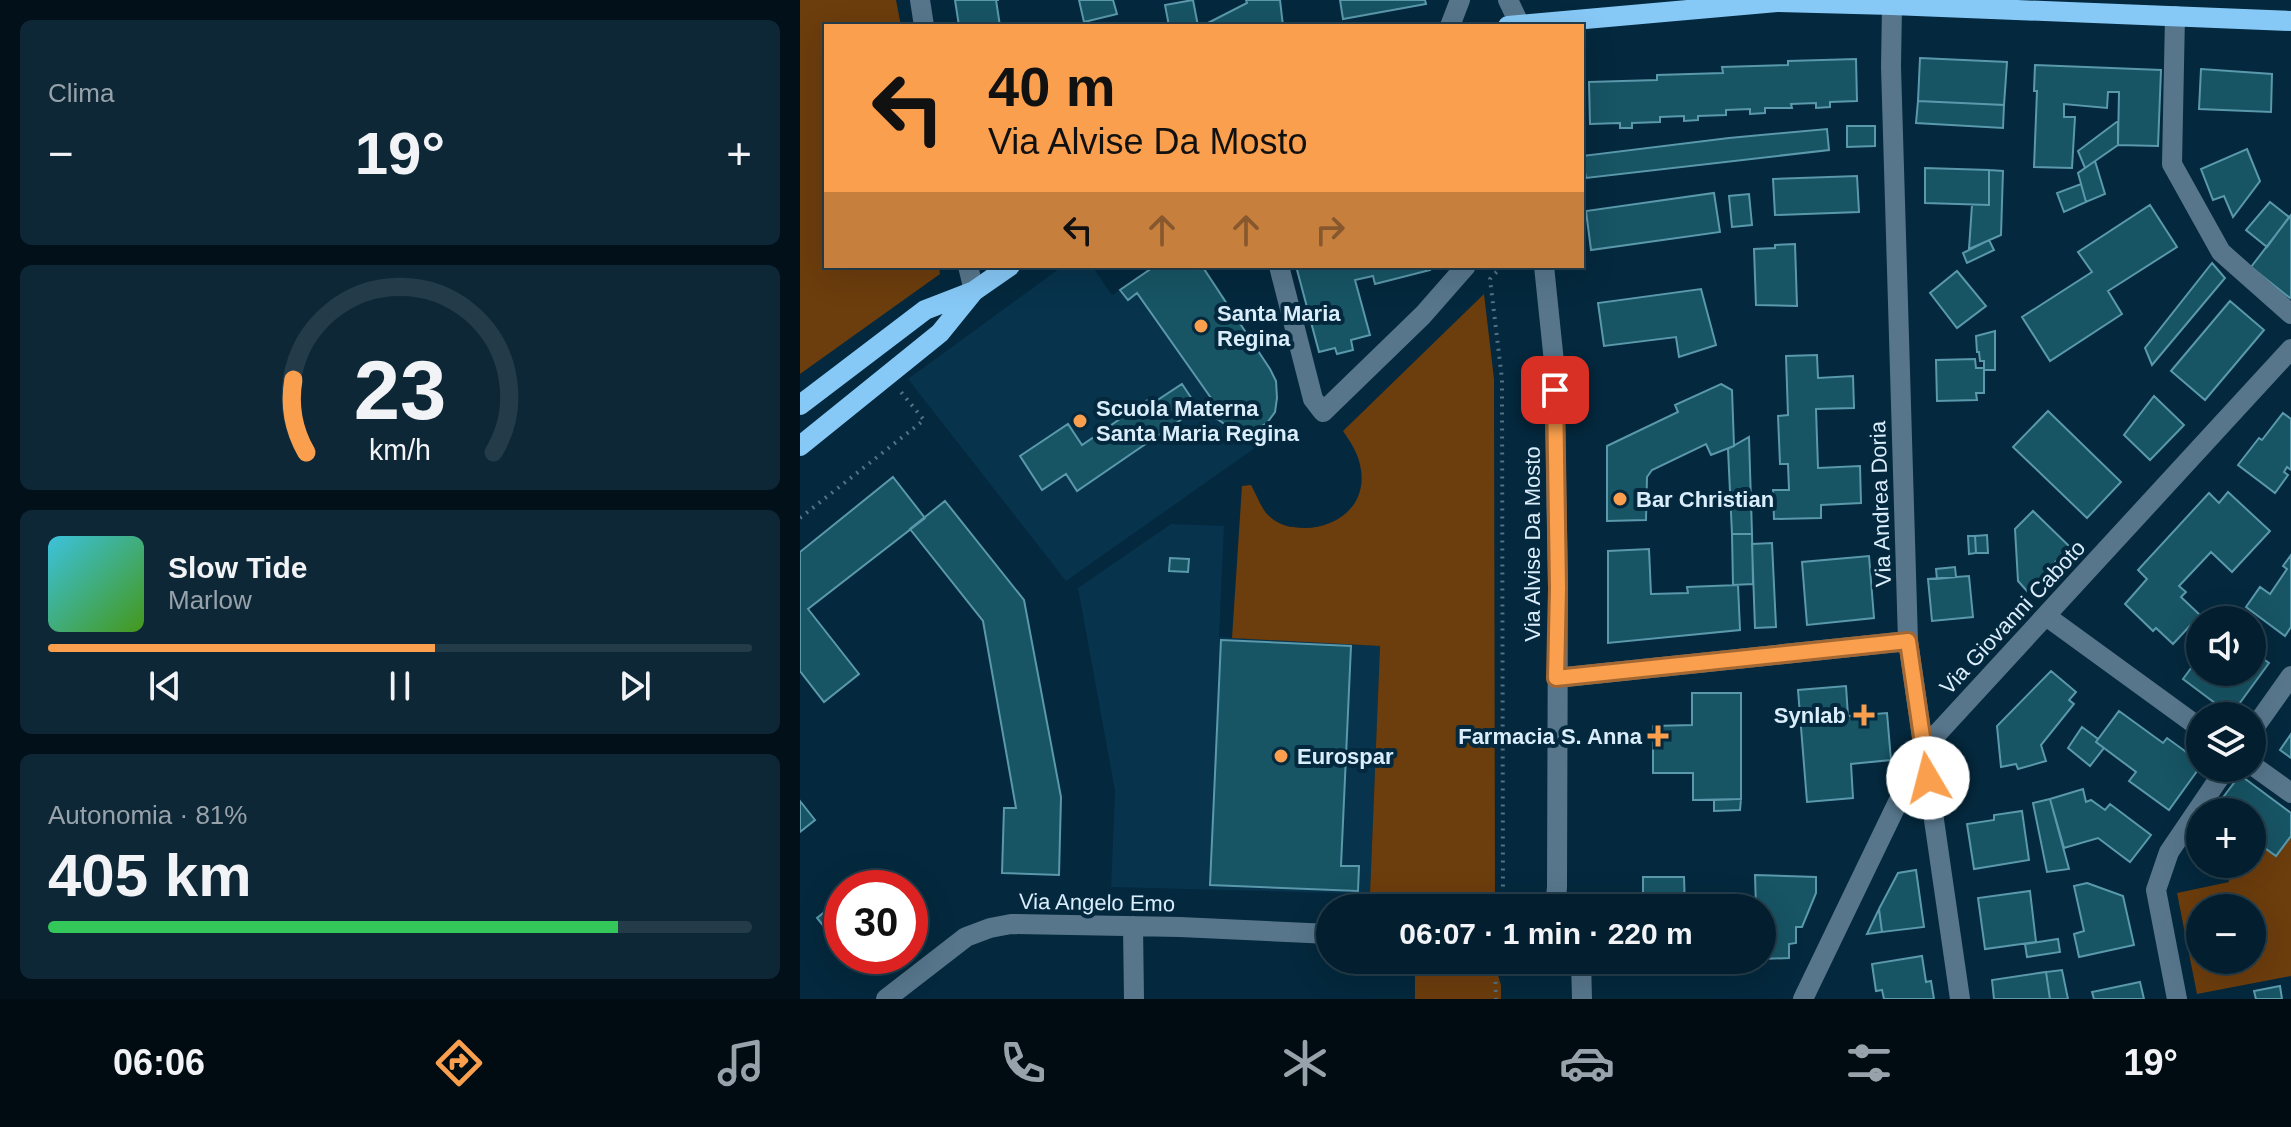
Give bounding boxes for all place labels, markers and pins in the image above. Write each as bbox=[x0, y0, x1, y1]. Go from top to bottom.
place label: Santa Maria Regina bbox=[1217, 301, 1341, 351]
marker: Santa Maria Regina bbox=[1192, 317, 1210, 335]
pin bbox=[1521, 356, 1589, 424]
place label: Scuola Materna Santa Maria Regina bbox=[1096, 396, 1300, 446]
marker: Scuola Materna Santa Maria Regina bbox=[1071, 412, 1089, 430]
place label: Bar Christian bbox=[1636, 487, 1774, 512]
marker: Bar Christian bbox=[1611, 490, 1629, 508]
place label: Synlab bbox=[1774, 703, 1846, 728]
marker: Synlab bbox=[1853, 704, 1875, 726]
place label: Farmacia S. Anna bbox=[1458, 724, 1643, 749]
marker: Farmacia S. Anna bbox=[1649, 727, 1667, 745]
place label: Eurospar bbox=[1297, 744, 1394, 769]
marker: Eurospar bbox=[1272, 747, 1290, 765]

